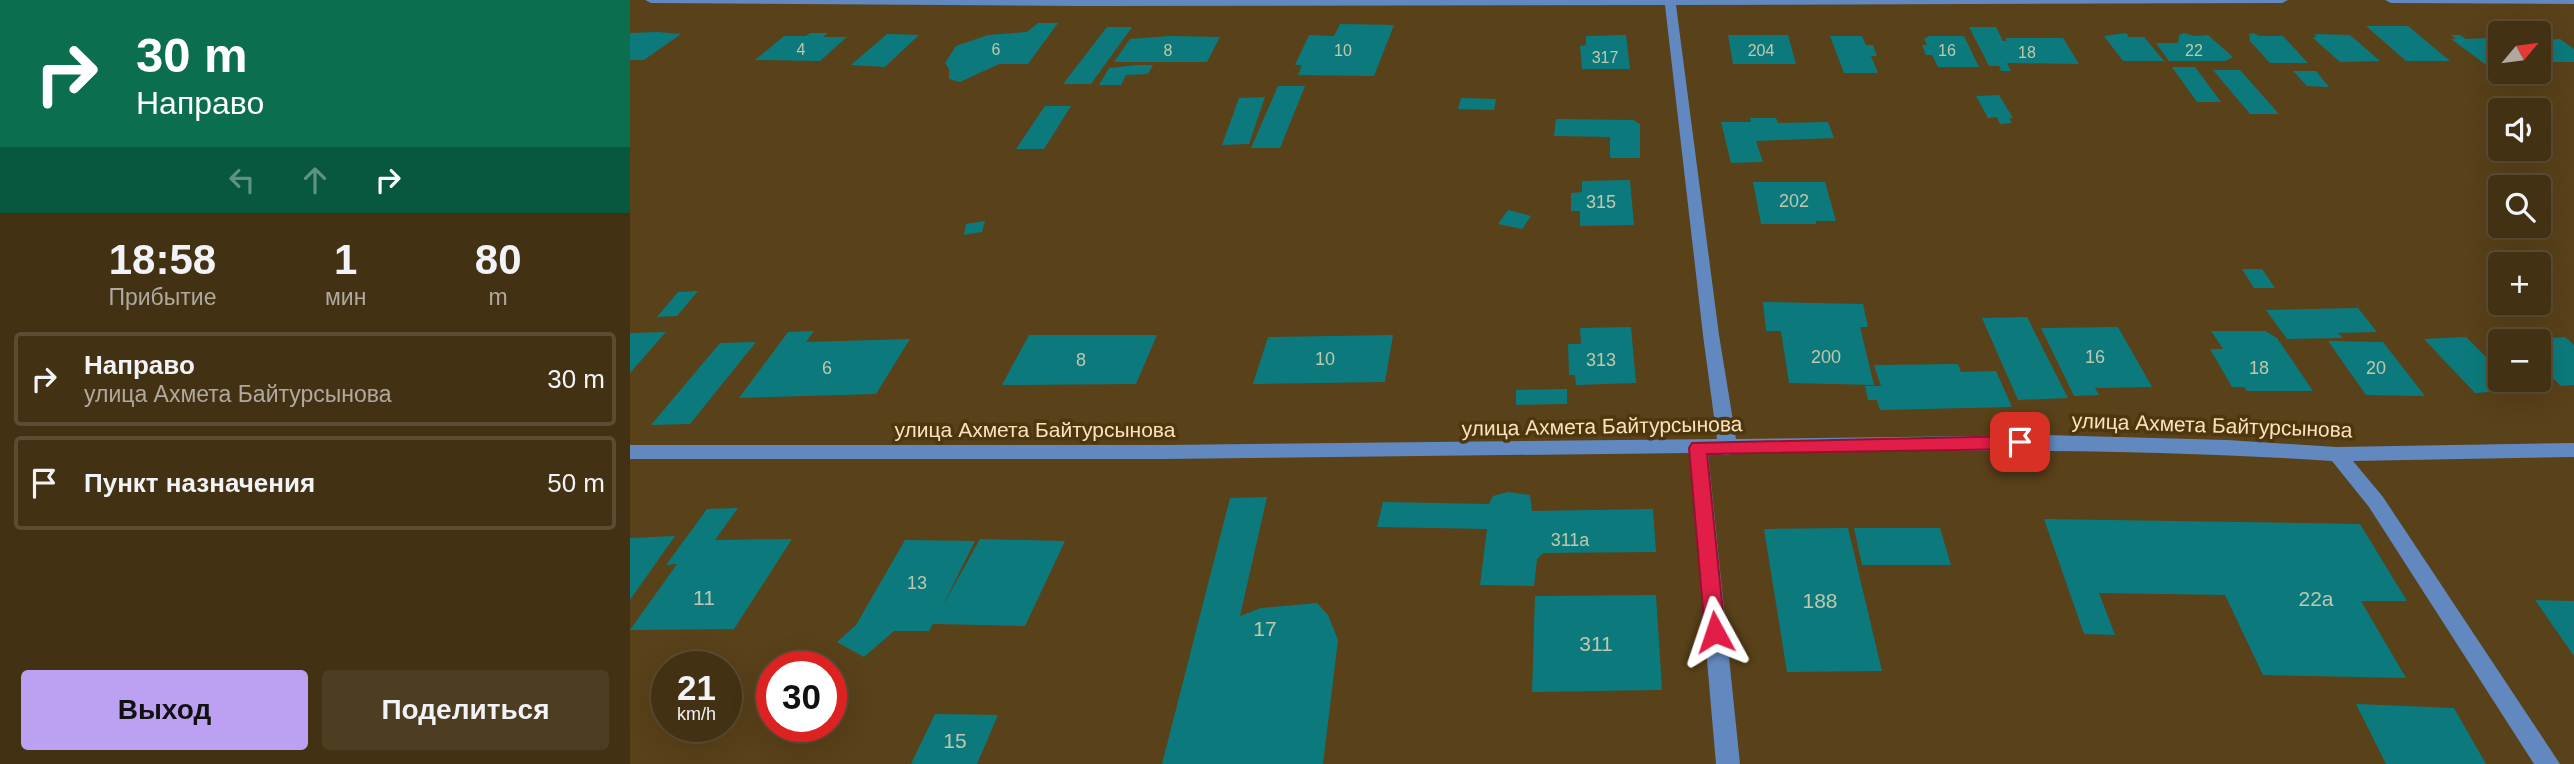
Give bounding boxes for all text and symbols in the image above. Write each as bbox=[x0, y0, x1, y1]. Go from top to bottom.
north arrow bbox=[2488, 21, 2552, 84]
map controls bbox=[2488, 21, 2551, 392]
icon: right bbox=[21, 28, 112, 119]
text: 30 m bbox=[136, 28, 248, 82]
house number: 4 bbox=[797, 41, 806, 58]
house number: 6 bbox=[992, 41, 1001, 58]
house number: 8 bbox=[1164, 42, 1173, 59]
house number: 10 bbox=[1334, 42, 1352, 59]
house number: 204 bbox=[1748, 42, 1774, 59]
house number: 16 bbox=[1938, 42, 1956, 59]
house number: 22 bbox=[2185, 42, 2203, 59]
house number: 18 bbox=[2018, 44, 2036, 61]
house number: 317 bbox=[1592, 49, 1618, 66]
text: Направо bbox=[136, 85, 264, 121]
button: sound bbox=[2488, 98, 2551, 161]
icon: left bbox=[223, 161, 261, 199]
icon: ahead bbox=[296, 161, 334, 199]
icon: right bbox=[369, 161, 407, 199]
button: search bbox=[2488, 175, 2551, 238]
house number: 202 bbox=[1779, 191, 1809, 211]
house number: 315 bbox=[1586, 192, 1616, 212]
text: 18:58 bbox=[109, 236, 216, 283]
text: 1 bbox=[334, 236, 357, 283]
text: 80 bbox=[475, 236, 522, 283]
button: + bbox=[2488, 252, 2551, 315]
text: Прибытие bbox=[108, 284, 217, 310]
text: мин bbox=[325, 284, 366, 310]
text: m bbox=[489, 284, 508, 310]
button: − bbox=[2488, 329, 2551, 392]
house number: 200 bbox=[1811, 347, 1841, 367]
house number: 16 bbox=[2085, 347, 2105, 367]
house number: 10 bbox=[1315, 349, 1335, 369]
text: Направо bbox=[84, 350, 195, 380]
house number: 8 bbox=[1076, 350, 1086, 370]
house number: 313 bbox=[1586, 350, 1616, 370]
house number: 6 bbox=[822, 358, 832, 378]
house number: 18 bbox=[2249, 358, 2269, 378]
house number: 20 bbox=[2366, 358, 2386, 378]
icon: right bbox=[25, 360, 63, 398]
text: 30 m bbox=[547, 364, 605, 394]
text: улица Ахмета Байтурсынова bbox=[84, 381, 392, 407]
street label: улица Ахмета Байтурсынова bbox=[2071, 409, 2353, 441]
street label: улица Ахмета Байтурсынова bbox=[1461, 412, 1743, 440]
pin bbox=[1990, 412, 2050, 472]
street label: улица Ахмета Байтурсынова bbox=[895, 418, 1176, 441]
icon: arrive bbox=[2001, 423, 2039, 461]
icon: arrive bbox=[25, 464, 63, 502]
text: Пункт назначения bbox=[84, 468, 315, 498]
text: 50 m bbox=[547, 468, 605, 498]
house number: 311а bbox=[1551, 530, 1590, 550]
house number: 13 bbox=[907, 573, 927, 593]
house number: 11 bbox=[693, 586, 715, 609]
house number: 22а bbox=[2298, 587, 2334, 610]
house number: 188 bbox=[1802, 589, 1838, 612]
position arrow bbox=[1678, 595, 1752, 669]
house number: 17 bbox=[1253, 617, 1277, 640]
house number: 311 bbox=[1579, 632, 1613, 655]
speed limit sign: 30 bbox=[756, 651, 847, 742]
text: 21 bbox=[677, 668, 716, 707]
button: Выход bbox=[21, 670, 308, 750]
button: Поделиться bbox=[322, 670, 609, 750]
text: km/h bbox=[677, 704, 716, 724]
house number: 15 bbox=[943, 729, 967, 752]

